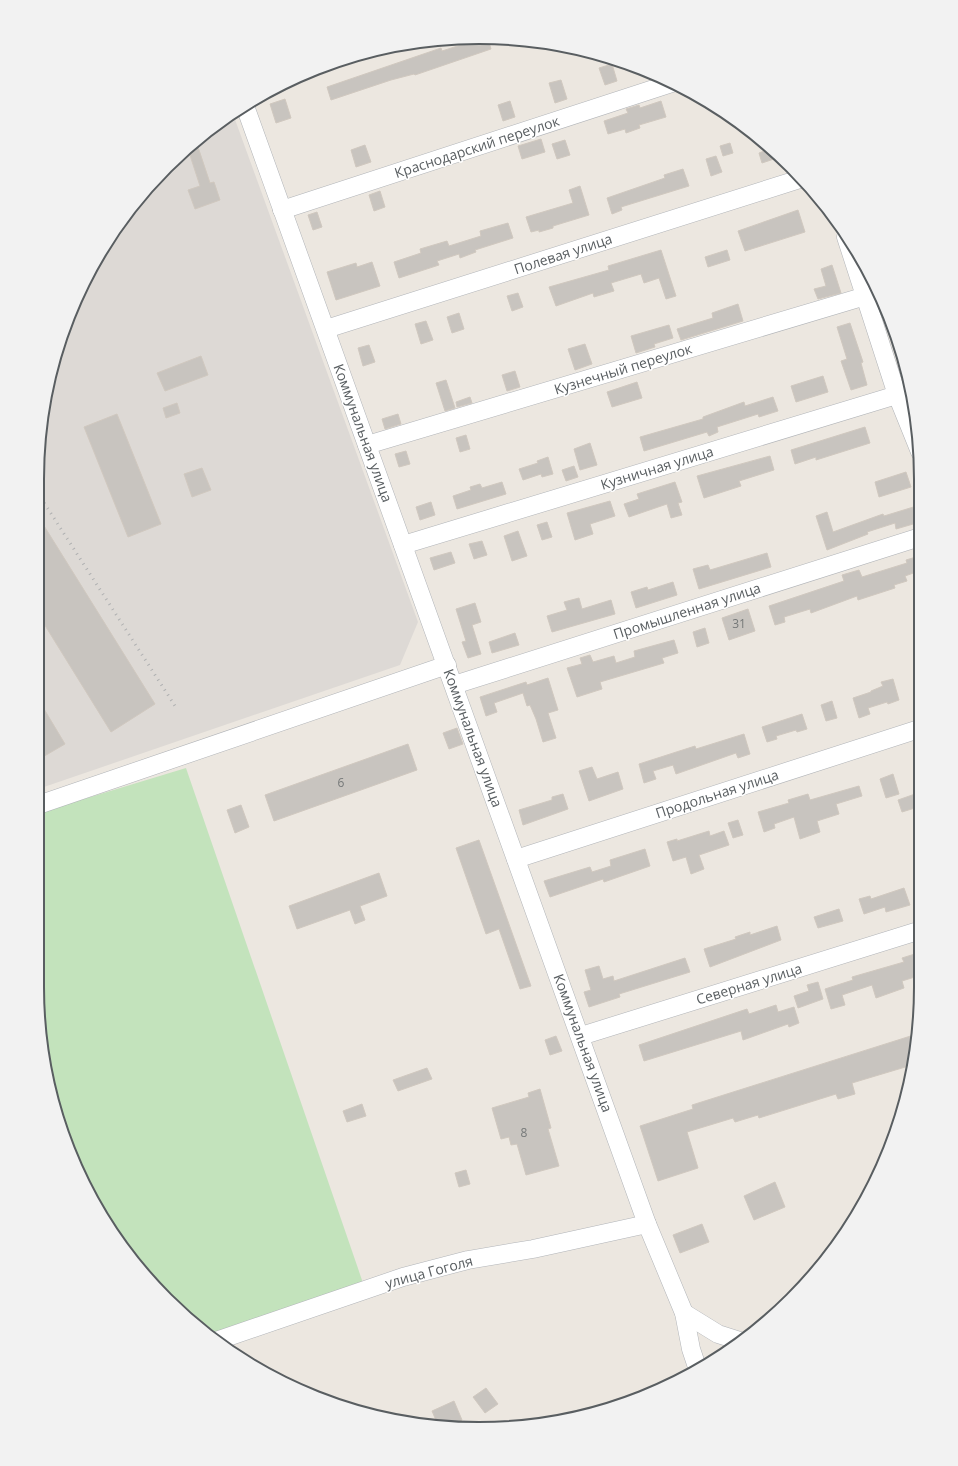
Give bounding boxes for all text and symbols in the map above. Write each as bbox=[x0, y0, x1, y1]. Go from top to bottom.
street label: Краснодарский переулок bbox=[392, 111, 562, 182]
street label: Полевая улица bbox=[511, 229, 614, 278]
street label: Кузнечный переулок bbox=[552, 338, 695, 399]
street label: Коммунальная улица bbox=[330, 361, 397, 505]
street label: Кузничная улица bbox=[598, 441, 716, 494]
street label: Промышленная улица bbox=[611, 578, 763, 643]
house number: 31 bbox=[732, 615, 746, 632]
street label: Коммунальная улица bbox=[440, 666, 507, 810]
street label: Продольная улица bbox=[653, 765, 781, 822]
house number: 6 bbox=[338, 774, 345, 791]
street label: Северная улица bbox=[694, 958, 804, 1009]
street label: Коммунальная улица bbox=[550, 971, 617, 1115]
house number: 8 bbox=[521, 1124, 528, 1141]
street label: улица Гоголя bbox=[383, 1251, 475, 1292]

